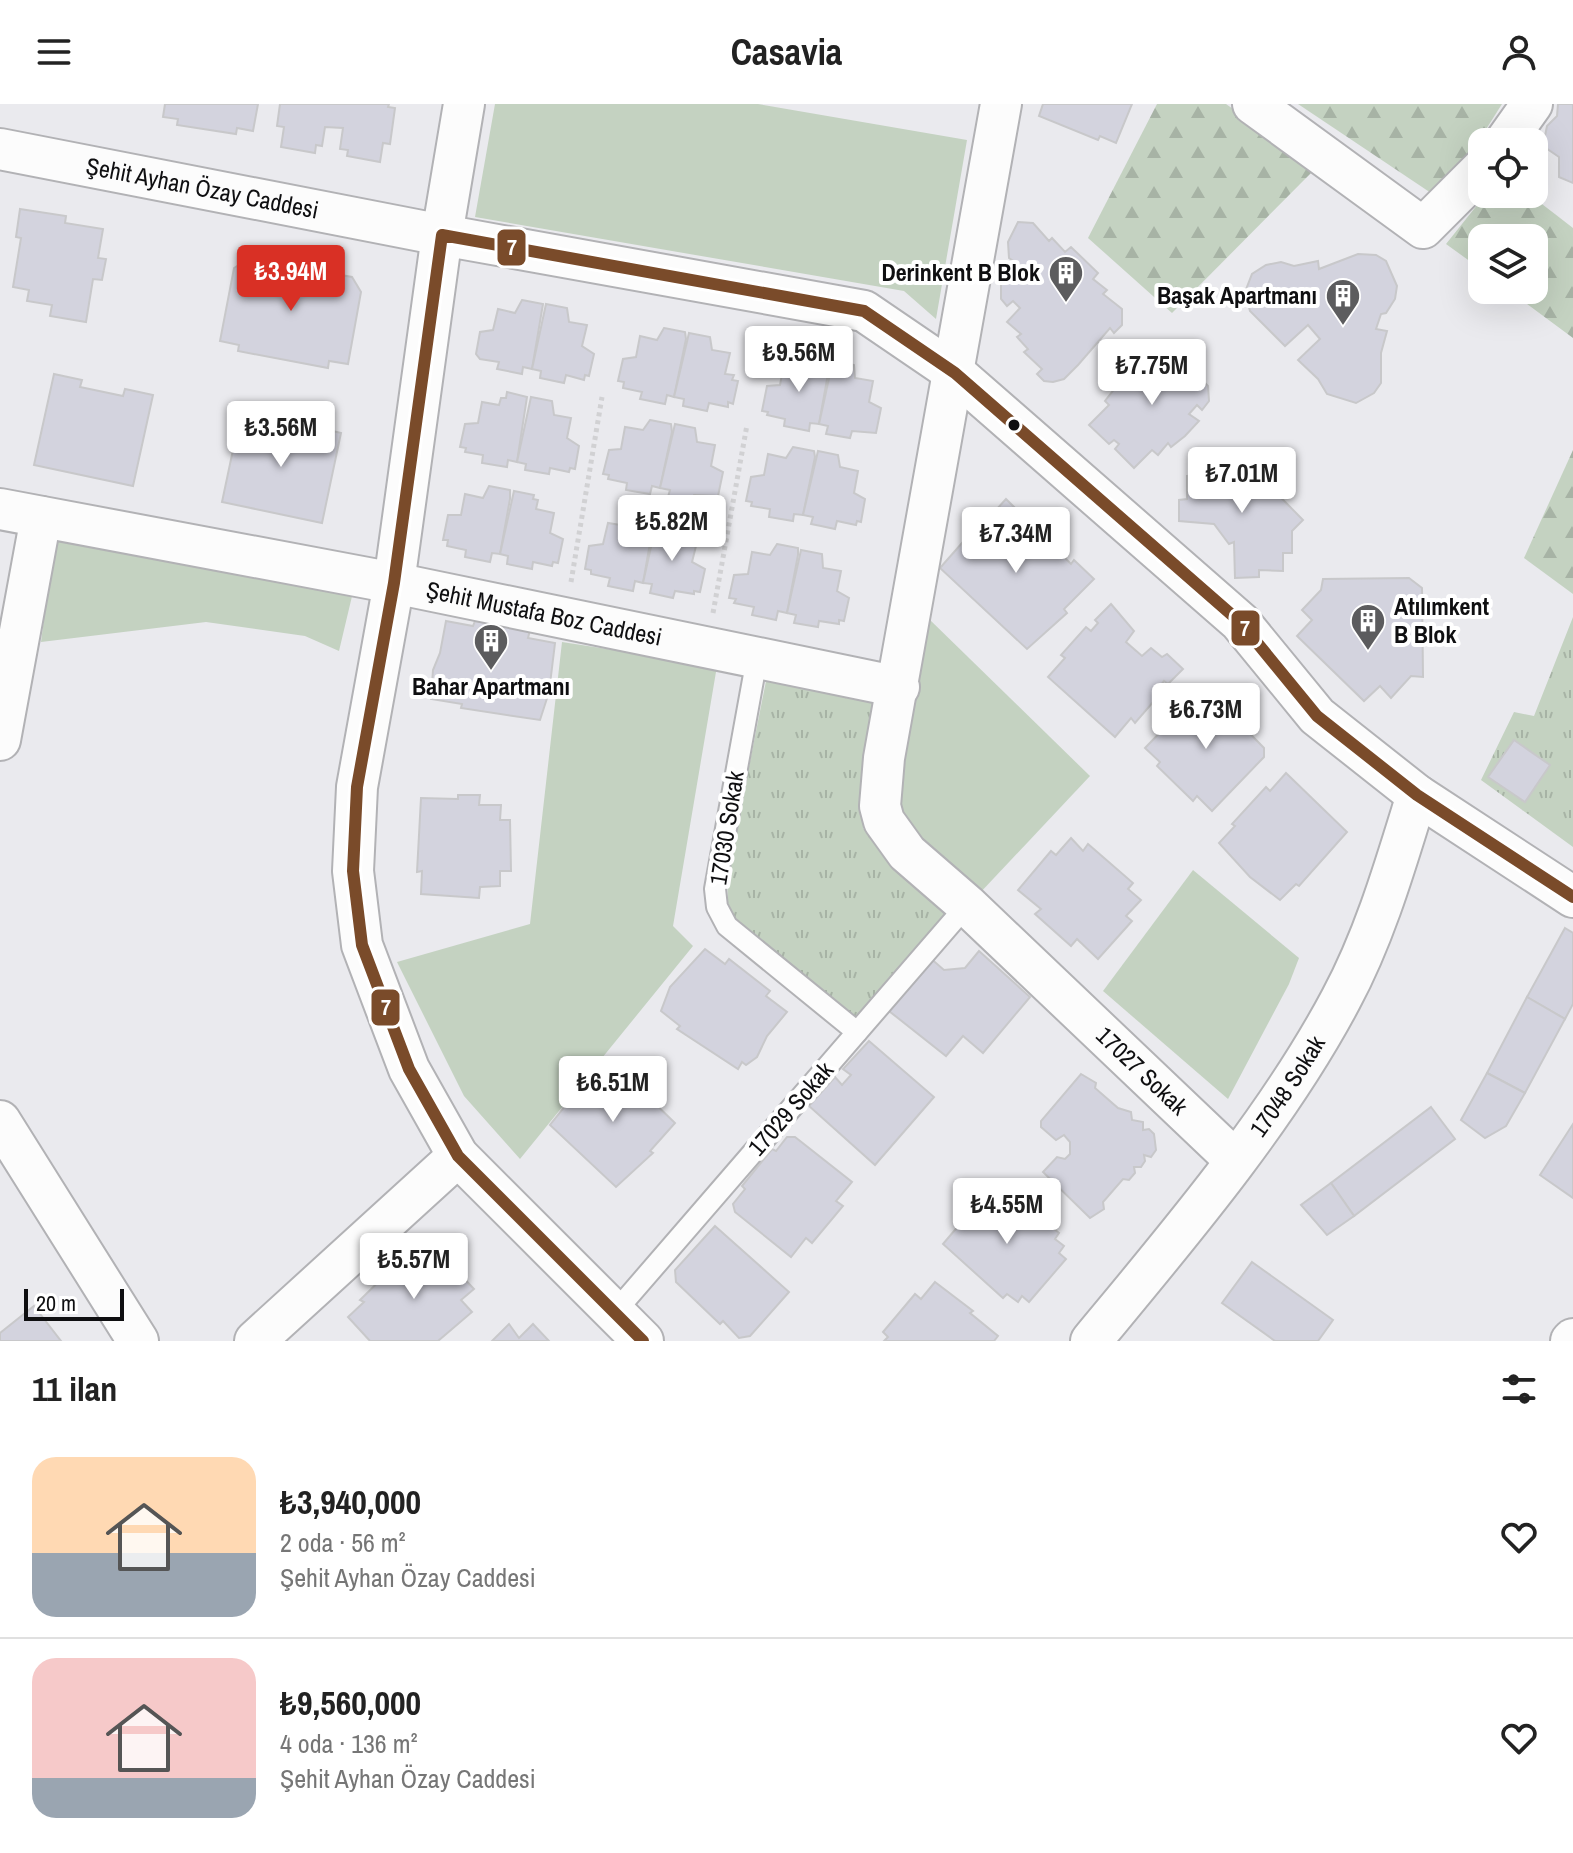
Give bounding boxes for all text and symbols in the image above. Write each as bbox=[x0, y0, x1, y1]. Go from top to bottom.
text: Casavia bbox=[731, 28, 842, 76]
icon: menu bbox=[32, 30, 76, 74]
icon: person bbox=[1497, 30, 1541, 74]
map controls bbox=[1468, 128, 1548, 304]
button: locate bbox=[1468, 128, 1548, 208]
street label: Şehit Ayhan Özay Caddesi bbox=[83, 149, 321, 226]
button: layers bbox=[1468, 224, 1548, 304]
line badge: 7 bbox=[496, 228, 527, 267]
text: 7 bbox=[507, 232, 517, 262]
pin: ₺3.94M bbox=[226, 245, 356, 313]
text: ₺3.94M bbox=[255, 253, 327, 288]
building icon: Derinkent B Blok bbox=[1047, 254, 1085, 304]
place label: Derinkent B Blok bbox=[881, 256, 1040, 288]
building icon: Başak Apartmanı bbox=[1324, 277, 1362, 327]
place label: Başak Apartmanı bbox=[1157, 279, 1317, 311]
pin: ₺9.56M bbox=[734, 326, 864, 394]
text: ₺9.56M bbox=[763, 334, 835, 369]
pin: ₺7.75M bbox=[1087, 339, 1217, 407]
text: ₺7.75M bbox=[1116, 347, 1188, 382]
pin: ₺3.56M bbox=[216, 401, 346, 469]
text: ₺3.56M bbox=[245, 409, 317, 444]
unlabelled marker bbox=[1006, 417, 1022, 433]
pin: ₺7.01M bbox=[1177, 447, 1307, 515]
text: ₺7.01M bbox=[1206, 455, 1278, 490]
pin: ₺5.82M bbox=[607, 495, 737, 563]
text: ₺5.82M bbox=[636, 503, 708, 538]
pin: ₺7.34M bbox=[951, 507, 1081, 575]
text: ₺7.34M bbox=[980, 515, 1052, 550]
street label: Şehit Mustafa Boz Caddesi bbox=[423, 573, 665, 653]
place label: Atılımkent B Blok bbox=[1394, 590, 1490, 650]
building icon: Atılımkent B Blok bbox=[1349, 602, 1387, 652]
line badge: 7 bbox=[1230, 609, 1261, 647]
text: 7 bbox=[1240, 613, 1250, 643]
building icon: Bahar Apartmanı bbox=[472, 622, 510, 672]
place label: Bahar Apartmanı bbox=[412, 670, 570, 702]
pin: ₺6.73M bbox=[1141, 683, 1271, 751]
text: ₺6.73M bbox=[1170, 691, 1242, 726]
street label: 17030 Sokak bbox=[701, 768, 751, 887]
line badge: 7 bbox=[370, 988, 401, 1027]
text: 7 bbox=[381, 992, 391, 1022]
street label: 17027 Sokak bbox=[1090, 1019, 1195, 1122]
street label: 17048 Sokak bbox=[1242, 1029, 1332, 1143]
street label: 17029 Sokak bbox=[740, 1054, 840, 1162]
pin: ₺6.51M bbox=[548, 1056, 678, 1124]
text: ₺6.51M bbox=[577, 1064, 649, 1099]
pin: ₺4.55M bbox=[942, 1178, 1072, 1246]
text: ₺4.55M bbox=[971, 1186, 1043, 1221]
pin: ₺5.57M bbox=[349, 1233, 479, 1301]
text: ₺5.57M bbox=[378, 1241, 450, 1276]
scale bar bbox=[24, 1285, 124, 1321]
text: 20 m bbox=[36, 1288, 76, 1318]
text: 11 ilan bbox=[32, 1366, 117, 1412]
icon: filters bbox=[1497, 1367, 1541, 1411]
text: ₺3,940,000 bbox=[280, 1479, 421, 1525]
icon: home bbox=[96, 1489, 192, 1585]
icon: heart bbox=[1497, 1515, 1541, 1559]
text: 2 oda · 56 m² bbox=[280, 1525, 406, 1560]
text: Şehit Ayhan Özay Caddesi bbox=[280, 1560, 536, 1595]
text: ₺9,560,000 bbox=[280, 1680, 421, 1726]
icon: home bbox=[96, 1690, 192, 1786]
icon: heart bbox=[1497, 1716, 1541, 1760]
text: 4 oda · 136 m² bbox=[280, 1726, 418, 1761]
text: Şehit Ayhan Özay Caddesi bbox=[280, 1761, 536, 1796]

